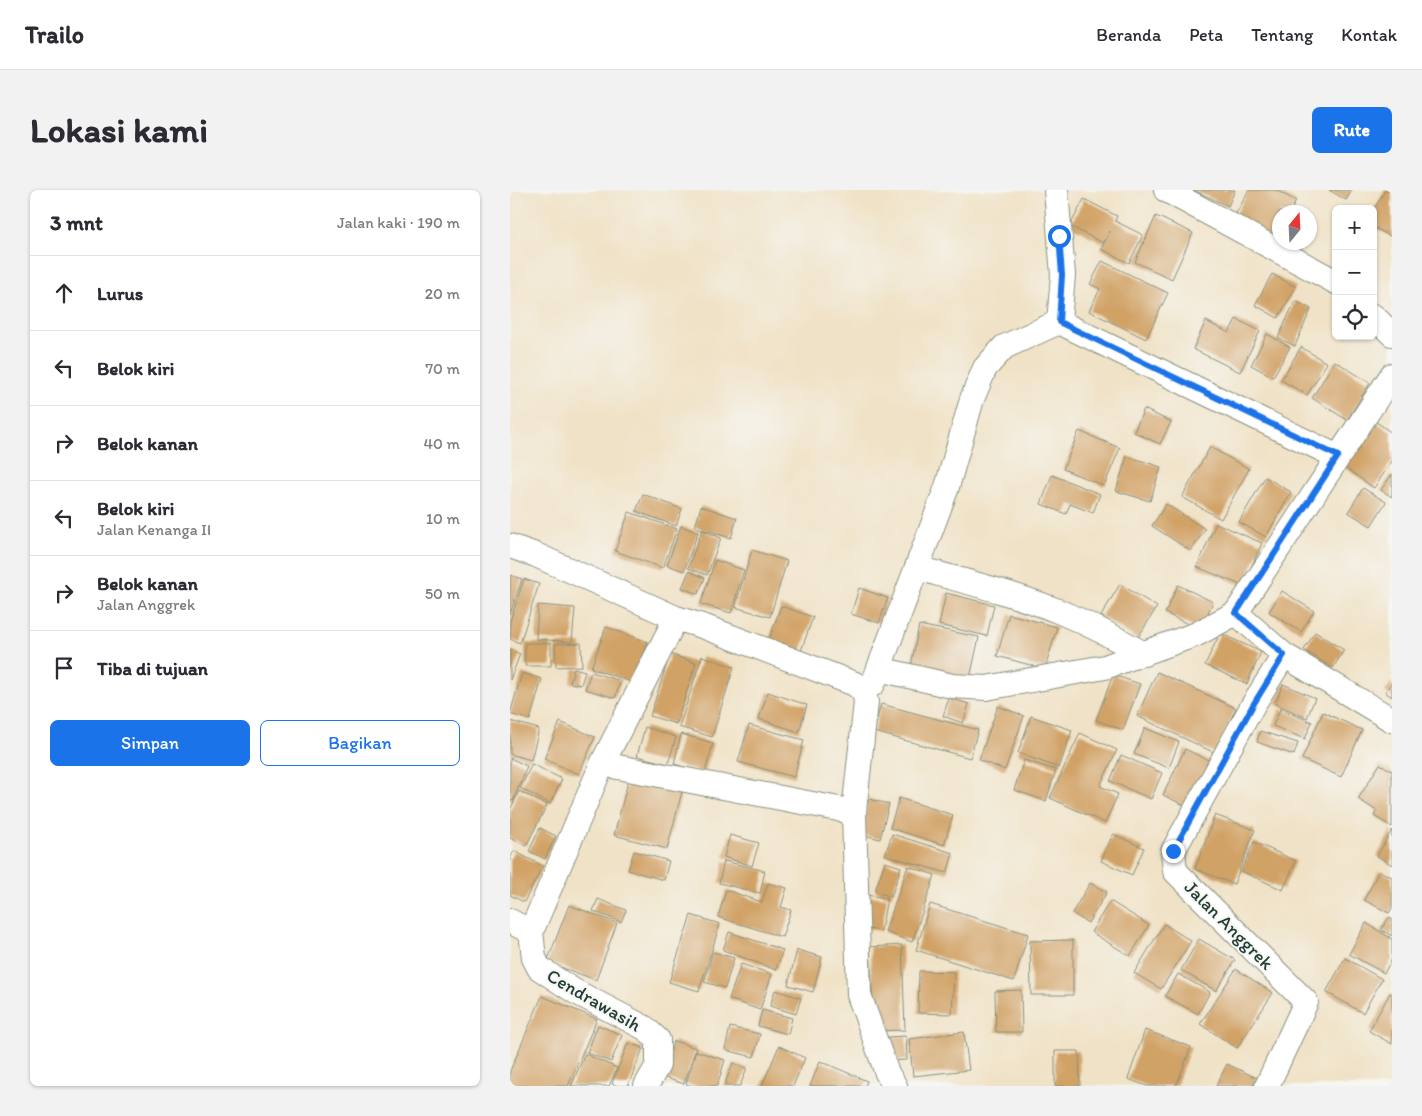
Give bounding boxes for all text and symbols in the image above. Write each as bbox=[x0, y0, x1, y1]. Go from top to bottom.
text: Trailo bbox=[25, 20, 84, 49]
text: Beranda bbox=[1096, 24, 1161, 46]
text: Peta bbox=[1189, 24, 1223, 46]
text: Tentang bbox=[1251, 24, 1313, 46]
text: Kontak bbox=[1341, 24, 1397, 46]
button: Rute bbox=[1312, 107, 1392, 153]
text: Lokasi kami bbox=[30, 109, 208, 151]
north arrow bbox=[1272, 205, 1317, 250]
map controls bbox=[1332, 205, 1377, 340]
button: + bbox=[1332, 205, 1377, 250]
text: 3 mnt bbox=[50, 210, 103, 235]
text: Jalan kaki · 190 m bbox=[337, 213, 460, 232]
route start bbox=[1048, 225, 1071, 248]
button: − bbox=[1332, 250, 1377, 295]
icon: ahead bbox=[50, 279, 78, 307]
text: Lurus bbox=[97, 282, 143, 305]
text: 20 m bbox=[425, 284, 460, 303]
button: locate bbox=[1332, 295, 1377, 340]
icon: left bbox=[50, 354, 78, 382]
text: Belok kiri bbox=[97, 357, 174, 380]
text: 70 m bbox=[425, 359, 460, 378]
icon: right bbox=[50, 429, 78, 457]
text: Belok kanan bbox=[97, 432, 198, 455]
text: 40 m bbox=[423, 434, 460, 453]
text: Belok kiri bbox=[97, 497, 174, 520]
icon: left bbox=[50, 504, 78, 532]
text: 10 m bbox=[426, 509, 460, 528]
text: Jalan Kenanga II bbox=[97, 520, 211, 539]
text: Belok kanan bbox=[97, 572, 198, 595]
icon: right bbox=[50, 579, 78, 607]
text: 50 m bbox=[425, 584, 460, 603]
text: Jalan Anggrek bbox=[97, 595, 195, 614]
icon: arrive bbox=[50, 654, 78, 682]
text: Tiba di tujuan bbox=[97, 657, 208, 680]
button: Simpan bbox=[50, 720, 250, 766]
button: Bagikan bbox=[260, 720, 460, 766]
route end bbox=[1162, 840, 1185, 863]
street label: Jalan Anggrek bbox=[1180, 876, 1278, 974]
street label: Cendrawasih bbox=[543, 964, 645, 1036]

